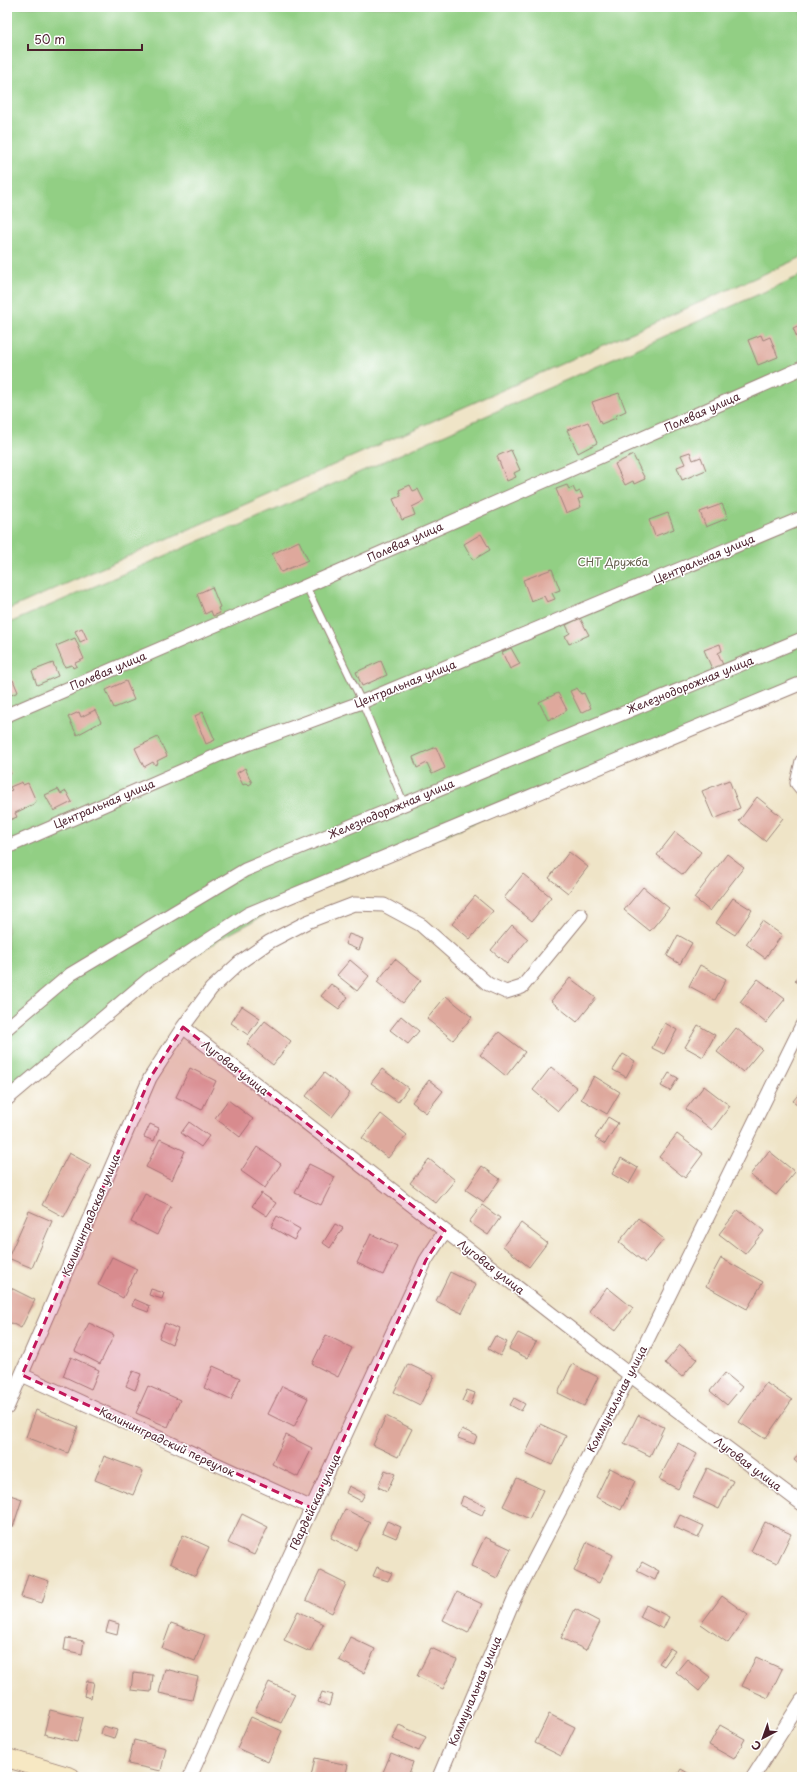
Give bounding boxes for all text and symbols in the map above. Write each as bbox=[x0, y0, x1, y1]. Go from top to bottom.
scale bar bbox=[28, 26, 142, 52]
text: 50 m bbox=[34, 30, 65, 48]
street label: Полевая улица bbox=[661, 387, 743, 436]
street label: Полевая улица bbox=[364, 517, 446, 566]
street label: Центральная улица bbox=[651, 529, 757, 588]
park label: СНТ Дружба bbox=[577, 553, 649, 570]
street label: Полевая улица bbox=[67, 647, 149, 694]
street label: Железнодорожная улица bbox=[624, 651, 756, 718]
street label: Центральная улица bbox=[351, 655, 458, 712]
street label: Центральная улица bbox=[51, 774, 157, 833]
street label: Железнодорожная улица bbox=[325, 774, 457, 843]
street label: Луговая улица bbox=[198, 1036, 272, 1099]
street label: Калининградская улица bbox=[57, 1151, 124, 1278]
street label: Луговая улица bbox=[454, 1235, 528, 1298]
street label: Коммунальная улица bbox=[582, 1342, 651, 1455]
street label: Калининградский переулок bbox=[96, 1403, 238, 1481]
street label: Луговая улица bbox=[711, 1432, 786, 1495]
street label: Гвардейская улица bbox=[285, 1451, 344, 1553]
street label: Коммунальная улица bbox=[444, 1633, 505, 1748]
north arrow bbox=[743, 1718, 783, 1758]
text: С bbox=[747, 1737, 765, 1755]

